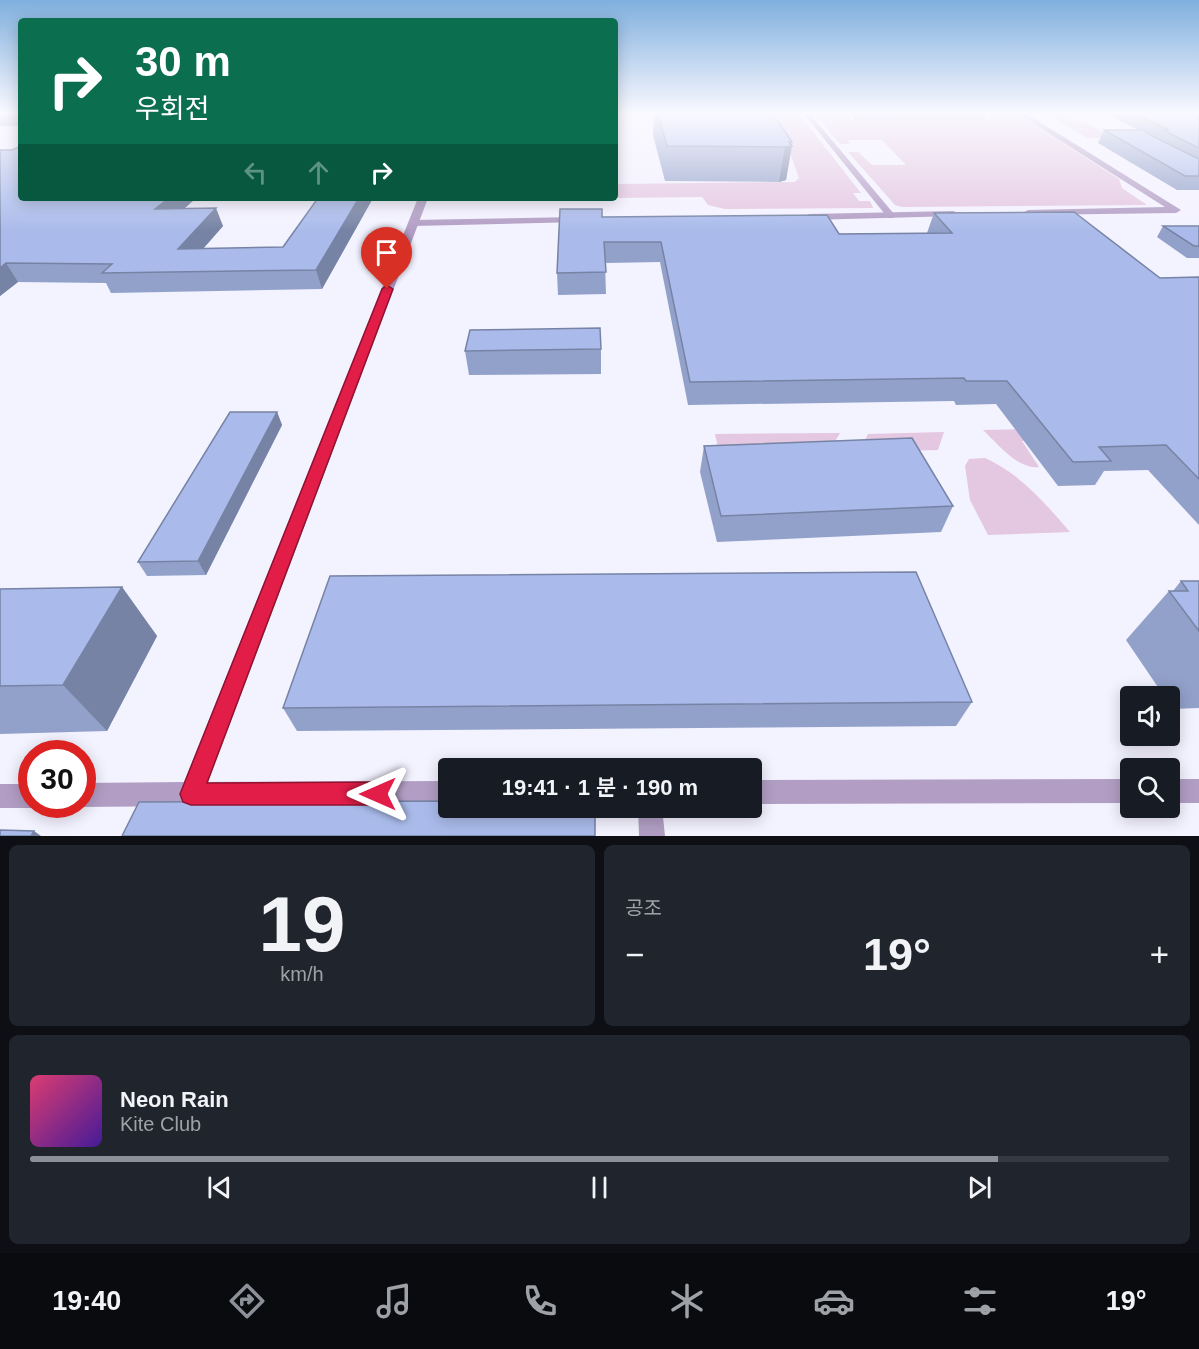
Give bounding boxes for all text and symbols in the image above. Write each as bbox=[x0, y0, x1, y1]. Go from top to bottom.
text: 30 m bbox=[135, 38, 231, 85]
icon: right bbox=[36, 42, 114, 120]
text: 우회전 bbox=[135, 94, 210, 124]
icon: left bbox=[239, 156, 272, 189]
icon: ahead bbox=[302, 156, 335, 189]
icon: right bbox=[365, 156, 398, 189]
pin bbox=[361, 227, 412, 289]
icon: arrive bbox=[370, 236, 403, 269]
map controls bbox=[1120, 686, 1180, 818]
button: sound bbox=[1120, 686, 1180, 746]
speed limit sign: 30 bbox=[18, 740, 96, 818]
button: search bbox=[1120, 758, 1180, 818]
position arrow bbox=[346, 762, 410, 826]
text: 19:41 · 1 분 · 190 m bbox=[502, 775, 698, 800]
text: 19 bbox=[259, 880, 345, 968]
text: 공조 bbox=[625, 897, 662, 919]
text: 19° bbox=[863, 929, 931, 980]
text: − bbox=[625, 936, 644, 973]
text: + bbox=[1150, 936, 1169, 973]
text: km/h bbox=[280, 963, 324, 985]
text: Neon Rain bbox=[120, 1087, 229, 1112]
text: Kite Club bbox=[120, 1113, 201, 1135]
icon: previous bbox=[203, 1171, 236, 1204]
icon: pause bbox=[583, 1171, 616, 1204]
icon: next bbox=[963, 1171, 996, 1204]
icon: directions bbox=[226, 1280, 268, 1322]
icon: music bbox=[373, 1280, 415, 1322]
icon: phone bbox=[519, 1280, 561, 1322]
icon: climate bbox=[666, 1280, 708, 1322]
icon: car bbox=[813, 1280, 855, 1322]
icon: filters bbox=[959, 1280, 1001, 1322]
text: 19:40 bbox=[52, 1286, 121, 1316]
text: 19° bbox=[1106, 1286, 1147, 1316]

